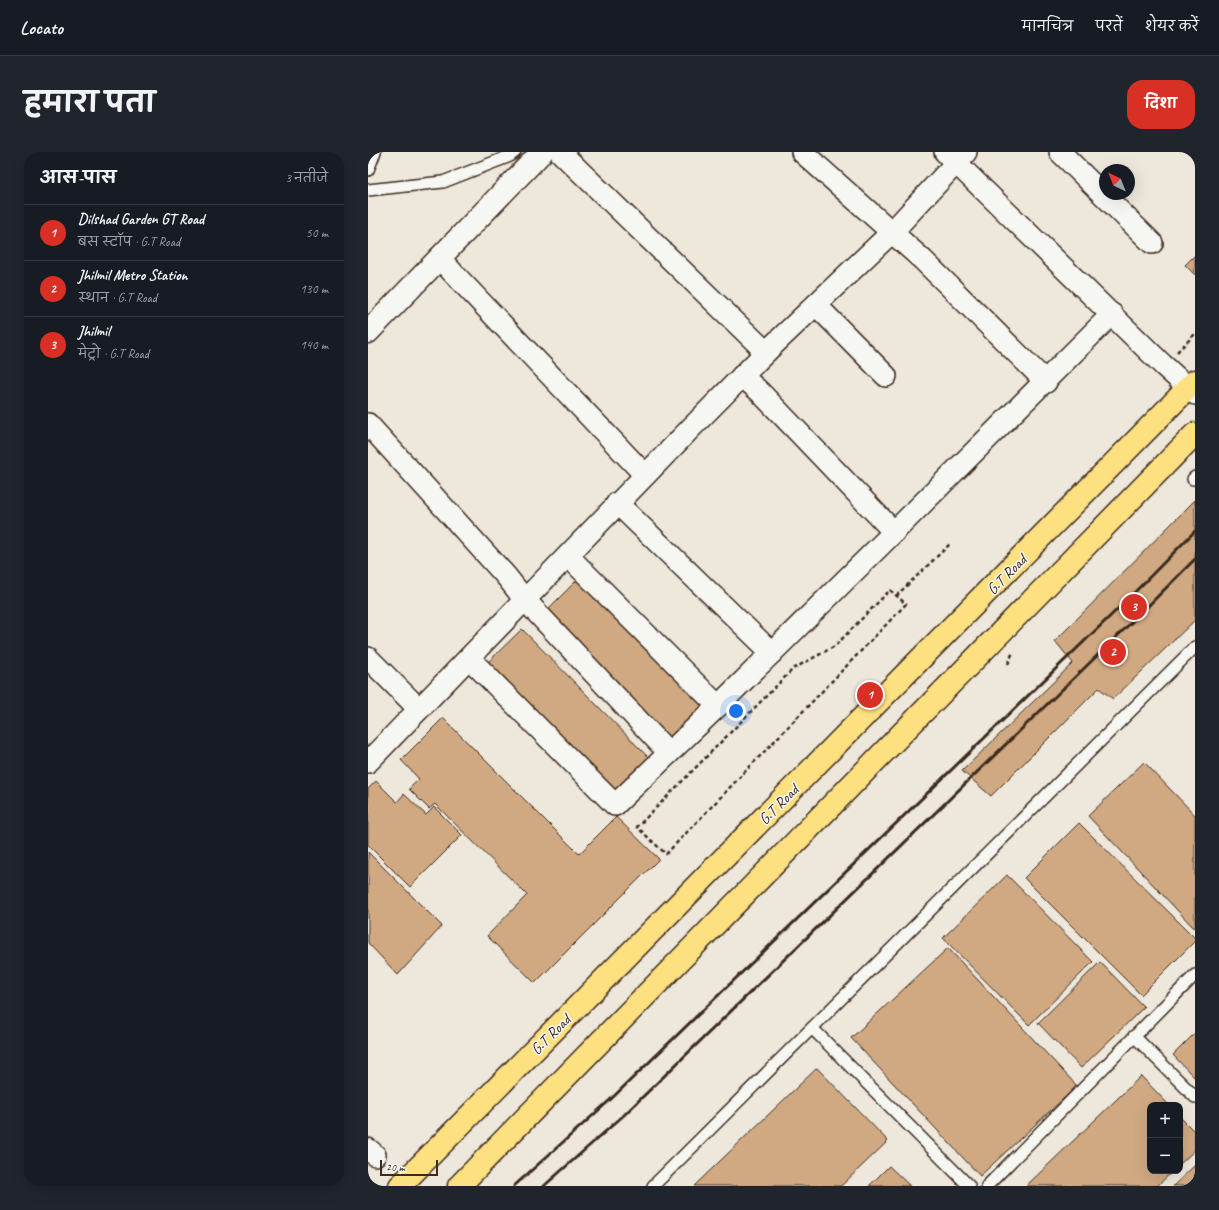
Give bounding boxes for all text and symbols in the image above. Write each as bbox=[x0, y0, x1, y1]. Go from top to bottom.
text: Locato bbox=[20, 16, 63, 40]
text: मानचित्र bbox=[1022, 18, 1073, 35]
text: परतें bbox=[1095, 18, 1123, 35]
text: शेयर करें bbox=[1145, 18, 1199, 35]
button: दिशा bbox=[1127, 80, 1195, 129]
text: हमारा पता bbox=[24, 85, 155, 120]
north arrow bbox=[1099, 164, 1135, 200]
text: आस-पास bbox=[40, 167, 116, 188]
text: 3 नतीजे bbox=[285, 170, 328, 186]
text: Dilshad Garden GT Road bbox=[78, 210, 204, 229]
text: 1 bbox=[50, 225, 56, 241]
text: 50 m bbox=[306, 225, 328, 241]
text: बस स्टॉप · G.T Road bbox=[78, 234, 180, 250]
text: Jhilmil Metro Station bbox=[78, 266, 188, 285]
text: 2 bbox=[50, 281, 56, 297]
text: 130 m bbox=[300, 281, 328, 297]
text: स्थान · G.T Road bbox=[78, 290, 157, 306]
text: Jhilmil bbox=[78, 322, 110, 341]
text: 3 bbox=[50, 337, 56, 353]
text: 140 m bbox=[300, 337, 328, 353]
text: मेट्रो · G.T Road bbox=[78, 346, 149, 362]
street label: G.T Road bbox=[982, 549, 1033, 599]
pin: 3 bbox=[1121, 592, 1147, 622]
pin: 2 bbox=[1100, 637, 1126, 667]
pin: 1 bbox=[857, 680, 883, 710]
your location bbox=[726, 701, 746, 721]
street label: G.T Road bbox=[754, 779, 805, 829]
street label: G.T Road bbox=[526, 1009, 577, 1059]
map controls bbox=[1147, 1102, 1183, 1174]
button: + bbox=[1147, 1102, 1183, 1138]
button: − bbox=[1147, 1138, 1183, 1174]
scale bar bbox=[380, 1158, 438, 1177]
text: 20 m bbox=[386, 1160, 405, 1174]

